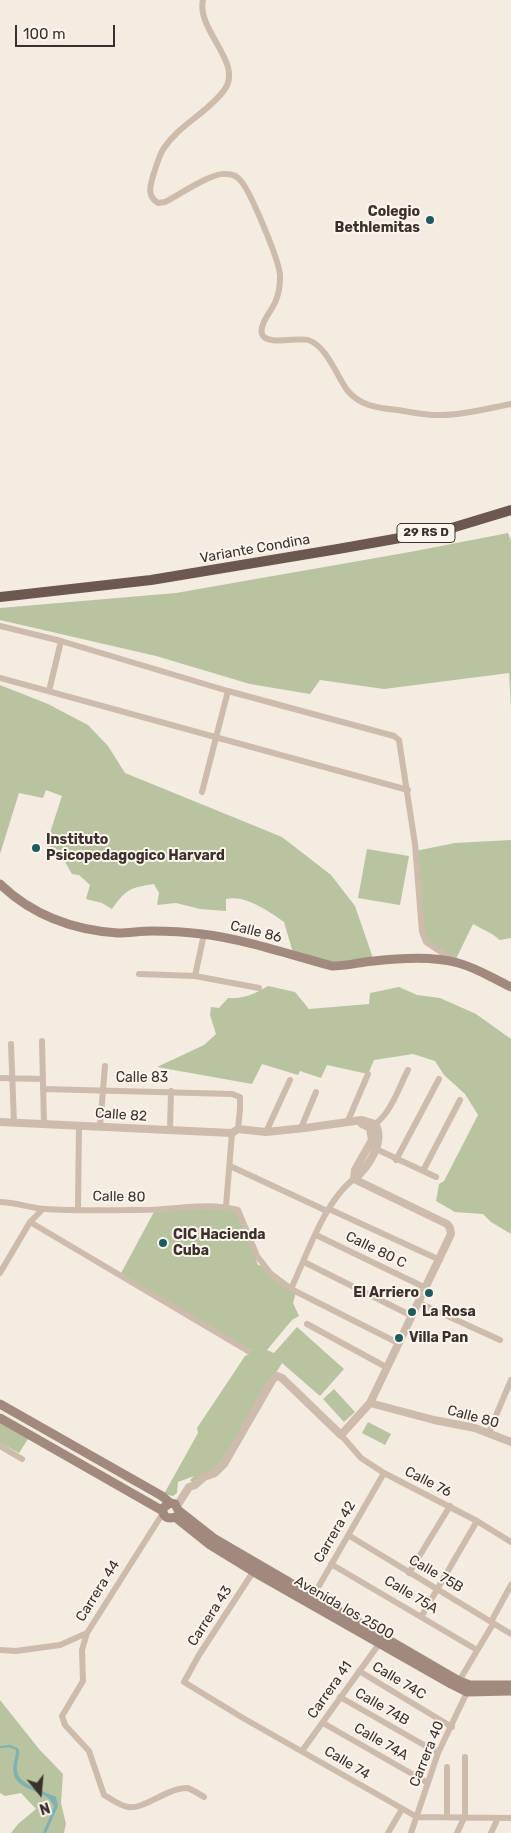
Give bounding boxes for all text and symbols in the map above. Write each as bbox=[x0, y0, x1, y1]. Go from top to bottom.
scale bar bbox=[18, 15, 118, 47]
text: 100 m bbox=[23, 25, 65, 43]
place label: Colegio Bethlemitas bbox=[335, 204, 420, 236]
marker: Colegio Bethlemitas bbox=[424, 214, 436, 226]
road number: 29 RS D bbox=[397, 524, 455, 542]
street label: Variante Condina bbox=[199, 531, 311, 567]
place label: Instituto Psicopedagogico Harvard bbox=[46, 832, 225, 864]
marker: Instituto Psicopedagogico Harvard bbox=[30, 842, 42, 854]
street label: Calle 86 bbox=[229, 918, 283, 946]
street label: Calle 83 bbox=[116, 1070, 168, 1086]
street label: Calle 82 bbox=[94, 1105, 148, 1125]
street label: Calle 80 bbox=[92, 1188, 146, 1206]
place label: CIC Hacienda Cuba bbox=[173, 1227, 266, 1260]
street label: Calle 80 C bbox=[343, 1228, 409, 1272]
marker: CIC Hacienda Cuba bbox=[157, 1237, 169, 1249]
place label: El Arriero bbox=[353, 1285, 419, 1301]
marker: El Arriero bbox=[423, 1287, 435, 1299]
place label: La Rosa bbox=[422, 1304, 476, 1320]
marker: La Rosa bbox=[406, 1306, 418, 1318]
place label: Villa Pan bbox=[409, 1330, 468, 1346]
marker: Villa Pan bbox=[393, 1332, 405, 1344]
street label: Calle 80 bbox=[445, 1402, 501, 1432]
street label: Calle 76 bbox=[402, 1463, 454, 1501]
street label: Carrera 42 bbox=[311, 1498, 359, 1566]
street label: Calle 75B bbox=[406, 1552, 466, 1596]
street label: Carrera 44 bbox=[73, 1557, 123, 1625]
street label: Calle 75A bbox=[381, 1572, 441, 1618]
street label: Avenida los 2500 bbox=[291, 1573, 397, 1643]
street label: Carrera 43 bbox=[184, 1583, 236, 1649]
street label: Carrera 41 bbox=[304, 1658, 356, 1722]
street label: Calle 74C bbox=[369, 1658, 429, 1704]
street label: Calle 74B bbox=[352, 1685, 412, 1729]
street label: Carrera 40 bbox=[406, 1719, 448, 1789]
street label: Calle 74A bbox=[351, 1720, 411, 1764]
street label: Calle 74 bbox=[321, 1743, 373, 1783]
north arrow bbox=[15, 1768, 65, 1818]
text: N bbox=[37, 1798, 52, 1817]

